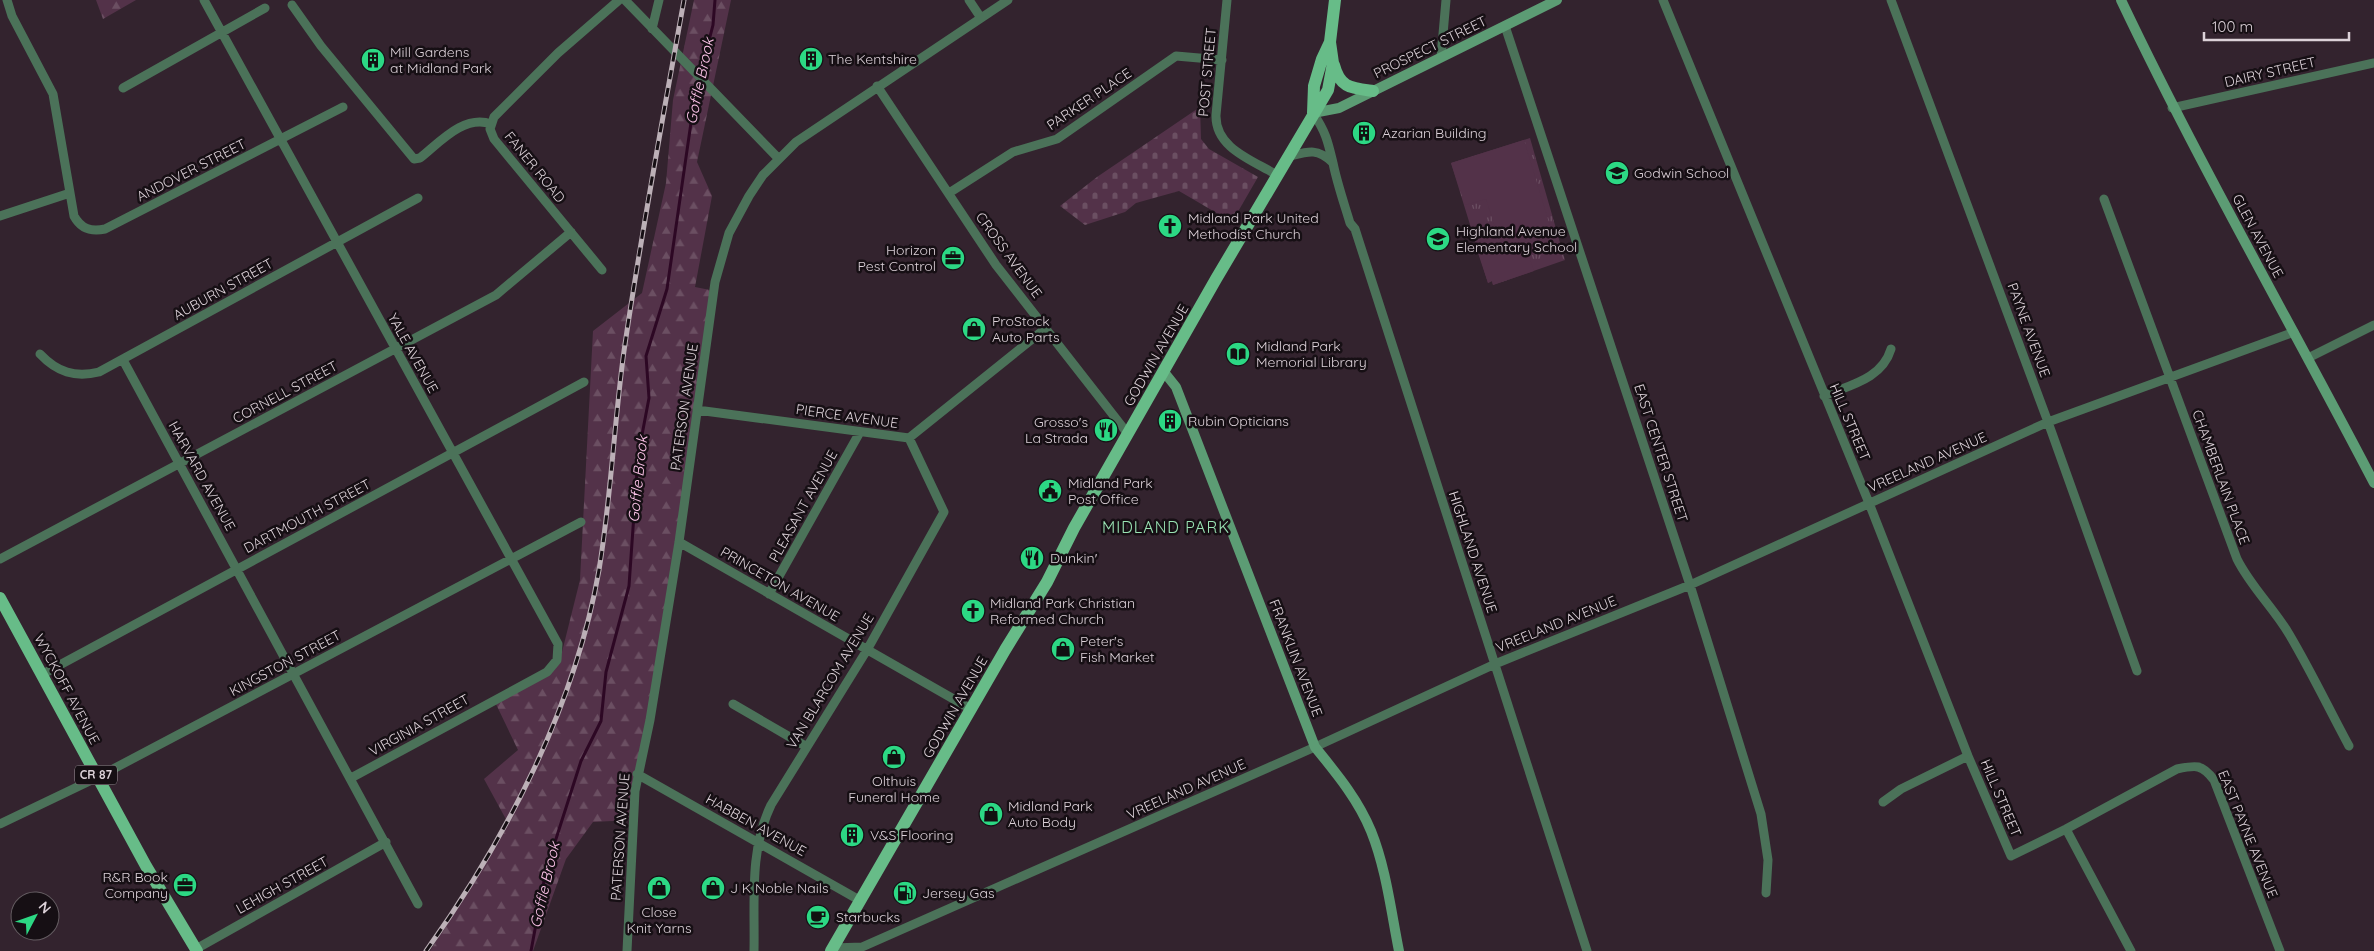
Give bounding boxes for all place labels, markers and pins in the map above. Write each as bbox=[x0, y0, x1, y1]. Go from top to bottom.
place label: Mill Gardens at Midland Park bbox=[390, 43, 492, 77]
building icon: The Kentshire bbox=[798, 46, 824, 72]
building icon: Mill Gardens at Midland Park bbox=[360, 47, 386, 73]
place label: The Kentshire bbox=[828, 50, 917, 68]
building icon: Azarian Building bbox=[1351, 120, 1377, 146]
place label: Azarian Building bbox=[1382, 124, 1487, 142]
school or university icon: Godwin School bbox=[1604, 160, 1630, 186]
place label: Godwin School bbox=[1634, 164, 1729, 182]
place label: Midland Park United Methodist Church bbox=[1188, 209, 1319, 243]
church icon: Midland Park United Methodist Church bbox=[1157, 213, 1183, 239]
place label: Highland Avenue Elementary School bbox=[1456, 222, 1577, 256]
school or university icon: Highland Avenue Elementary School bbox=[1425, 226, 1451, 252]
place label: Horizon Pest Control bbox=[858, 241, 936, 275]
office icon: Horizon Pest Control bbox=[940, 245, 966, 271]
place label: ProStock Auto Parts bbox=[992, 312, 1060, 346]
shop icon: ProStock Auto Parts bbox=[961, 316, 987, 342]
place label: Midland Park Memorial Library bbox=[1256, 337, 1367, 371]
library icon: Midland Park Memorial Library bbox=[1225, 341, 1251, 367]
building icon: Rubin Opticians bbox=[1157, 408, 1183, 434]
place label: Rubin Opticians bbox=[1188, 412, 1289, 430]
place label: Grosso's La Strada bbox=[1025, 413, 1088, 447]
restaurant icon: Grosso's La Strada bbox=[1093, 417, 1119, 443]
place label: Midland Park Post Office bbox=[1068, 474, 1153, 508]
public building icon: Midland Park Post Office bbox=[1037, 478, 1063, 504]
restaurant icon: Dunkin' bbox=[1019, 545, 1045, 571]
place label: Dunkin' bbox=[1050, 549, 1098, 567]
place label: Midland Park Christian Reformed Church bbox=[990, 594, 1135, 628]
church icon: Midland Park Christian Reformed Church bbox=[960, 598, 986, 624]
place label: Peter's Fish Market bbox=[1080, 632, 1155, 666]
shop icon: Peter's Fish Market bbox=[1050, 636, 1076, 662]
shop icon: Olthuis Funeral Home bbox=[881, 744, 907, 770]
place label: Olthuis Funeral Home bbox=[848, 772, 940, 806]
place label: Midland Park Auto Body bbox=[1008, 797, 1093, 831]
shop icon: Midland Park Auto Body bbox=[978, 801, 1004, 827]
building icon: V&S Flooring bbox=[839, 822, 865, 848]
place label: V&S Flooring bbox=[870, 826, 953, 844]
place label: R&R Book Company bbox=[102, 868, 168, 902]
office icon: R&R Book Company bbox=[172, 872, 198, 898]
shop icon: Close Knit Yarns bbox=[646, 875, 672, 901]
shop icon: J K Noble Nails bbox=[700, 875, 726, 901]
place label: J K Noble Nails bbox=[730, 879, 829, 897]
fuel station icon: Jersey Gas bbox=[892, 880, 918, 906]
place label: Jersey Gas bbox=[922, 884, 994, 902]
place label: Close Knit Yarns bbox=[627, 903, 691, 937]
cafe icon: Starbucks bbox=[805, 904, 831, 930]
place label: Starbucks bbox=[836, 908, 900, 926]

